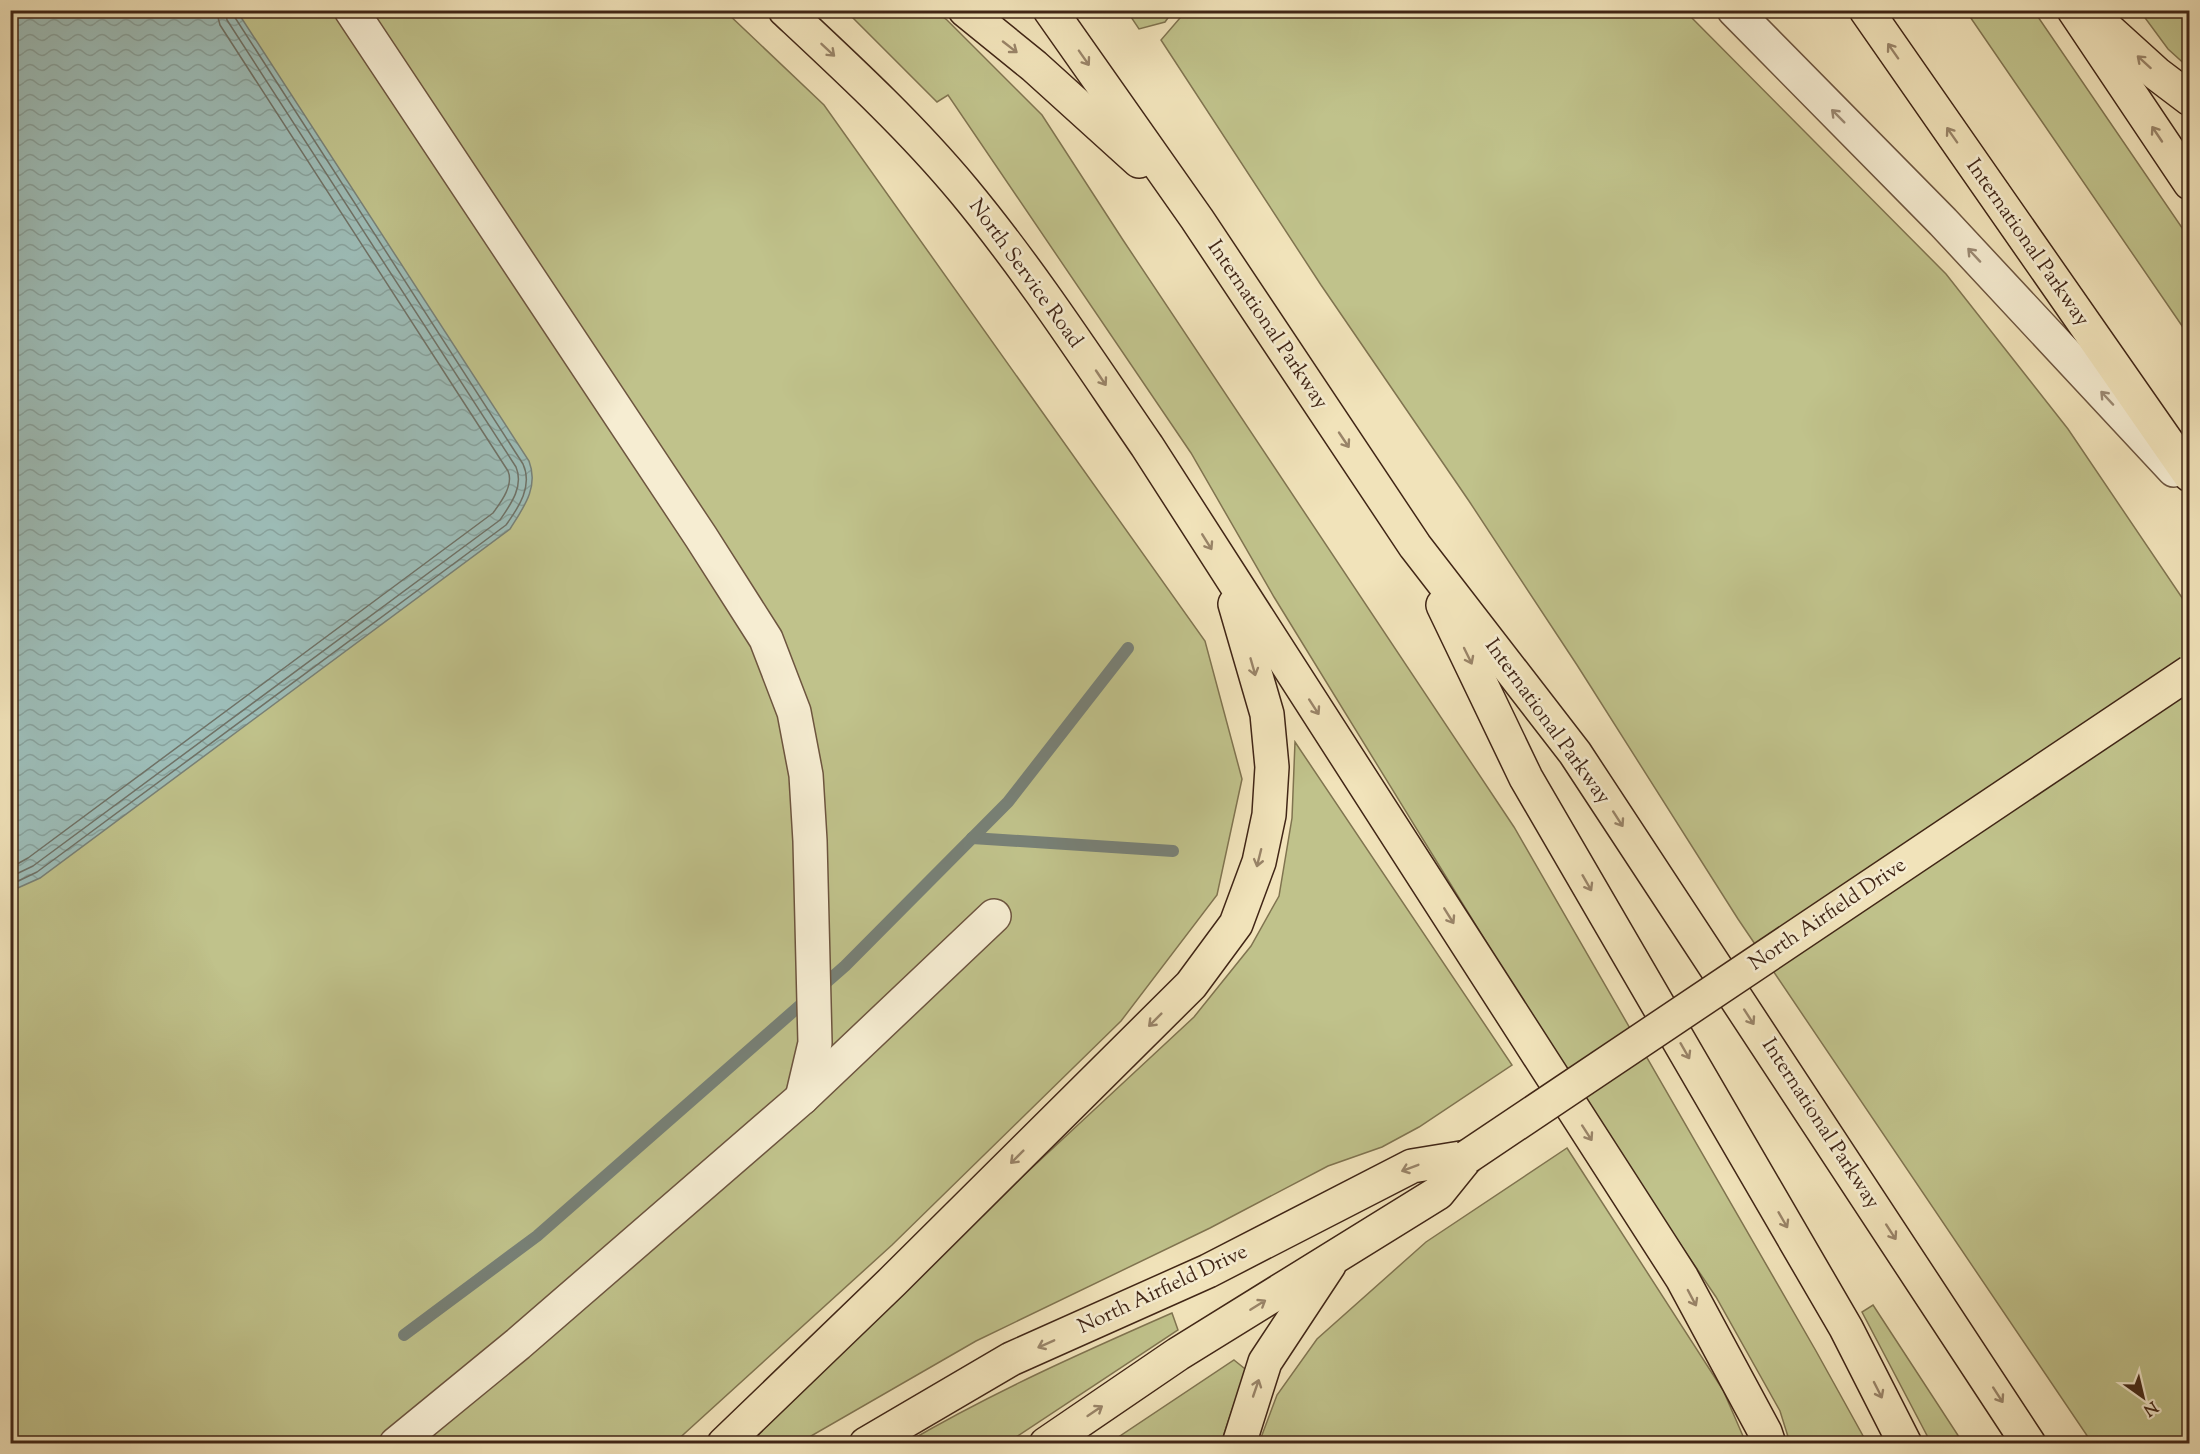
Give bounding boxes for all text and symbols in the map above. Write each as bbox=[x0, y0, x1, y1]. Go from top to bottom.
one-way arrow bbox=[1002, 40, 1018, 53]
one-way arrow bbox=[820, 43, 835, 57]
one-way arrow bbox=[1887, 43, 1899, 60]
one-way arrow bbox=[1078, 50, 1090, 66]
one-way arrow bbox=[2137, 55, 2152, 69]
one-way arrow bbox=[1830, 108, 1845, 123]
one-way arrow bbox=[1946, 127, 1958, 143]
one-way arrow bbox=[2151, 127, 2163, 143]
street label: International Parkway bbox=[1958, 153, 2096, 333]
street label: North Service Road bbox=[961, 193, 1089, 355]
street label: International Parkway bbox=[1199, 235, 1335, 416]
one-way arrow bbox=[1967, 248, 1981, 263]
one-way arrow bbox=[1095, 370, 1107, 386]
one-way arrow bbox=[2100, 391, 2114, 406]
one-way arrow bbox=[1338, 432, 1351, 449]
one-way arrow bbox=[1202, 533, 1214, 550]
street label: International Parkway bbox=[1477, 633, 1618, 811]
one-way arrow bbox=[1462, 646, 1474, 664]
one-way arrow bbox=[1248, 657, 1259, 676]
one-way arrow bbox=[1308, 699, 1320, 715]
one-way arrow bbox=[1613, 810, 1625, 827]
one-way arrow bbox=[1253, 849, 1265, 868]
street label: North Airfield Drive bbox=[1743, 851, 1913, 979]
one-way arrow bbox=[1581, 874, 1593, 891]
one-way arrow bbox=[1443, 907, 1455, 924]
one-way arrow bbox=[1743, 1008, 1755, 1025]
one-way arrow bbox=[1148, 1012, 1163, 1027]
street label: International Parkway bbox=[1753, 1033, 1887, 1216]
one-way arrow bbox=[1679, 1042, 1691, 1059]
one-way arrow bbox=[1582, 1124, 1594, 1141]
one-way arrow bbox=[1010, 1150, 1025, 1165]
one-way arrow bbox=[1401, 1163, 1420, 1174]
one-way arrow bbox=[1777, 1211, 1789, 1228]
one-way arrow bbox=[1885, 1223, 1897, 1240]
street label: North Airfield Drive bbox=[1073, 1237, 1253, 1343]
one-way arrow bbox=[1687, 1288, 1698, 1306]
one-way arrow bbox=[1249, 1298, 1266, 1310]
one-way arrow bbox=[1037, 1339, 1055, 1350]
north arrow bbox=[2113, 1367, 2173, 1427]
one-way arrow bbox=[1252, 1379, 1263, 1398]
one-way arrow bbox=[1873, 1381, 1884, 1399]
one-way arrow bbox=[1991, 1387, 2004, 1404]
text: N bbox=[2138, 1394, 2162, 1421]
one-way arrow bbox=[1086, 1405, 1102, 1417]

